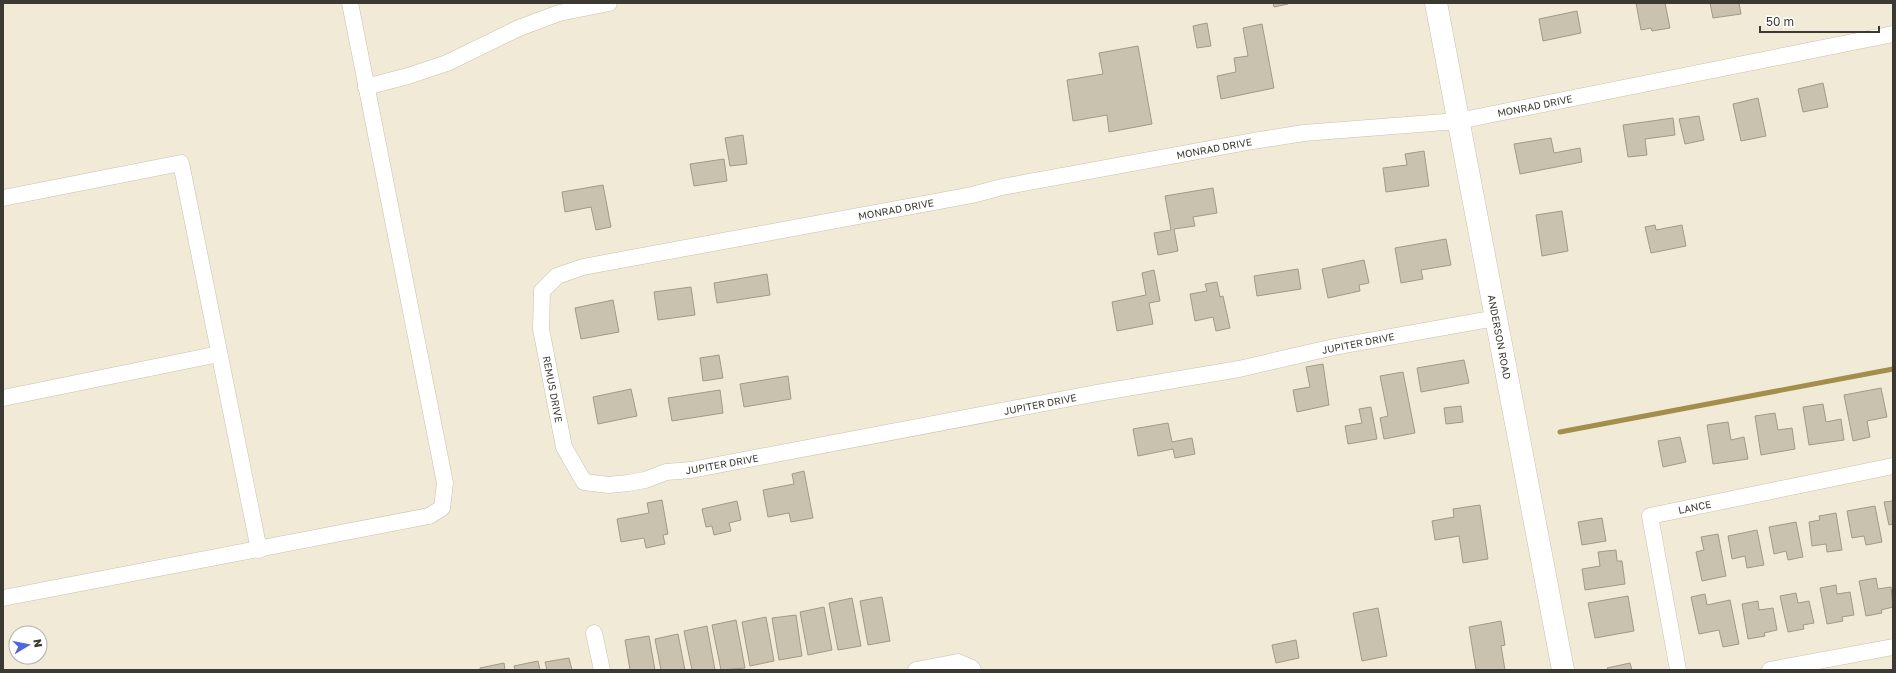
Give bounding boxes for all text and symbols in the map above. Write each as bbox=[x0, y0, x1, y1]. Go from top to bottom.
scale bar bbox=[1760, 8, 1879, 34]
text: 50 m bbox=[1766, 14, 1794, 29]
street label: MONRAD DRIVE bbox=[1496, 92, 1573, 119]
street label: MONRAD DRIVE bbox=[1175, 135, 1253, 161]
street label: MONRAD DRIVE bbox=[857, 196, 935, 222]
street label: ANDERSON ROAD bbox=[1486, 294, 1514, 380]
street label: JUPITER DRIVE bbox=[1321, 330, 1395, 356]
street label: REMUS DRIVE bbox=[541, 355, 565, 423]
street label: JUPITER DRIVE bbox=[1003, 391, 1077, 417]
street label: JUPITER DRIVE bbox=[685, 452, 759, 476]
street label: LANCE bbox=[1677, 498, 1712, 516]
north arrow bbox=[8, 625, 48, 665]
text: N bbox=[31, 638, 45, 648]

